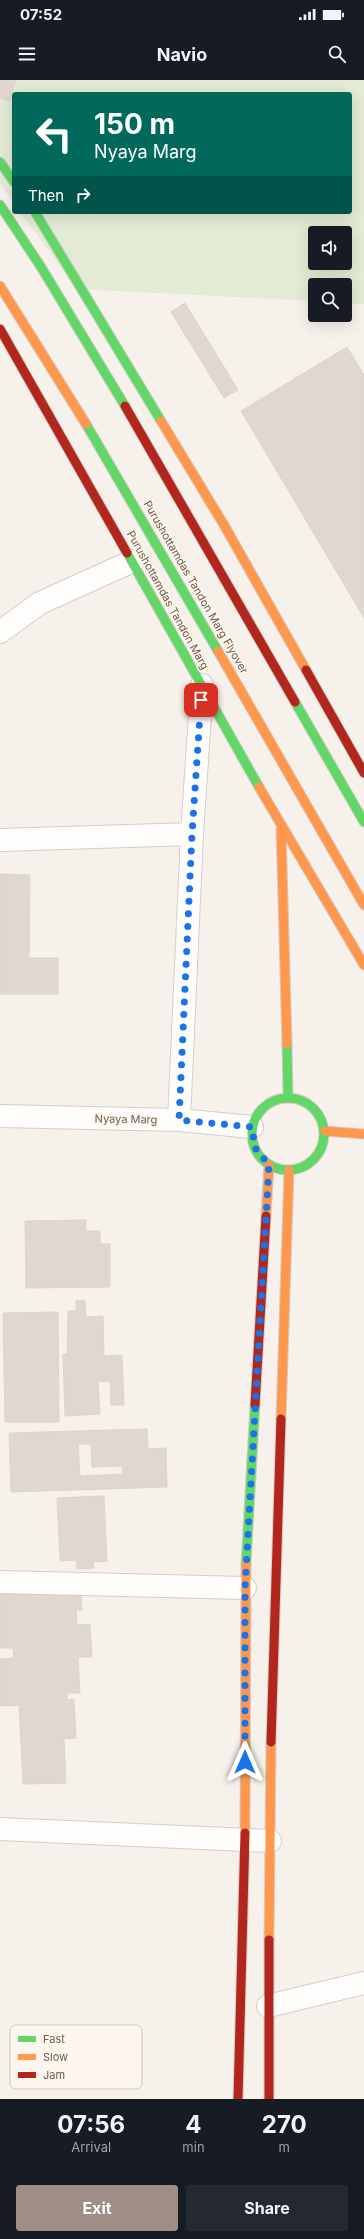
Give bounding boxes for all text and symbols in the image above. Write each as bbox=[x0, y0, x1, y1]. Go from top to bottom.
text: 07:52 bbox=[20, 5, 62, 24]
icon: menu bbox=[16, 43, 38, 65]
icon: search bbox=[326, 43, 348, 65]
text: Navio bbox=[157, 44, 207, 65]
text: 150 m bbox=[94, 107, 175, 141]
icon: left bbox=[28, 108, 80, 160]
text: Nyaya Marg bbox=[94, 141, 197, 162]
icon: right bbox=[72, 184, 94, 206]
text: Then bbox=[28, 186, 64, 205]
map controls bbox=[308, 226, 352, 322]
button: sound bbox=[308, 226, 352, 270]
button: search bbox=[308, 278, 352, 322]
street label: Purushottamdas Tandon Marg Flyover bbox=[141, 498, 251, 676]
street label: Purushottamdas Tandon Marg bbox=[124, 528, 212, 672]
pin bbox=[184, 683, 218, 717]
icon: arrive bbox=[190, 689, 212, 711]
street label: Nyaya Marg bbox=[95, 1111, 157, 1127]
position arrow bbox=[224, 1741, 266, 1783]
legend bbox=[10, 2025, 142, 2089]
text: Fast bbox=[43, 2032, 65, 2046]
text: Slow bbox=[43, 2050, 68, 2064]
text: Jam bbox=[43, 2068, 65, 2082]
text: 07:56 bbox=[57, 2110, 125, 2139]
text: 4 bbox=[185, 2110, 202, 2139]
text: 270 bbox=[262, 2110, 307, 2139]
text: Arrival bbox=[71, 2139, 111, 2155]
text: min bbox=[182, 2139, 205, 2155]
text: m bbox=[279, 2139, 290, 2155]
button: Exit bbox=[16, 2185, 178, 2231]
button: Share bbox=[186, 2185, 348, 2231]

